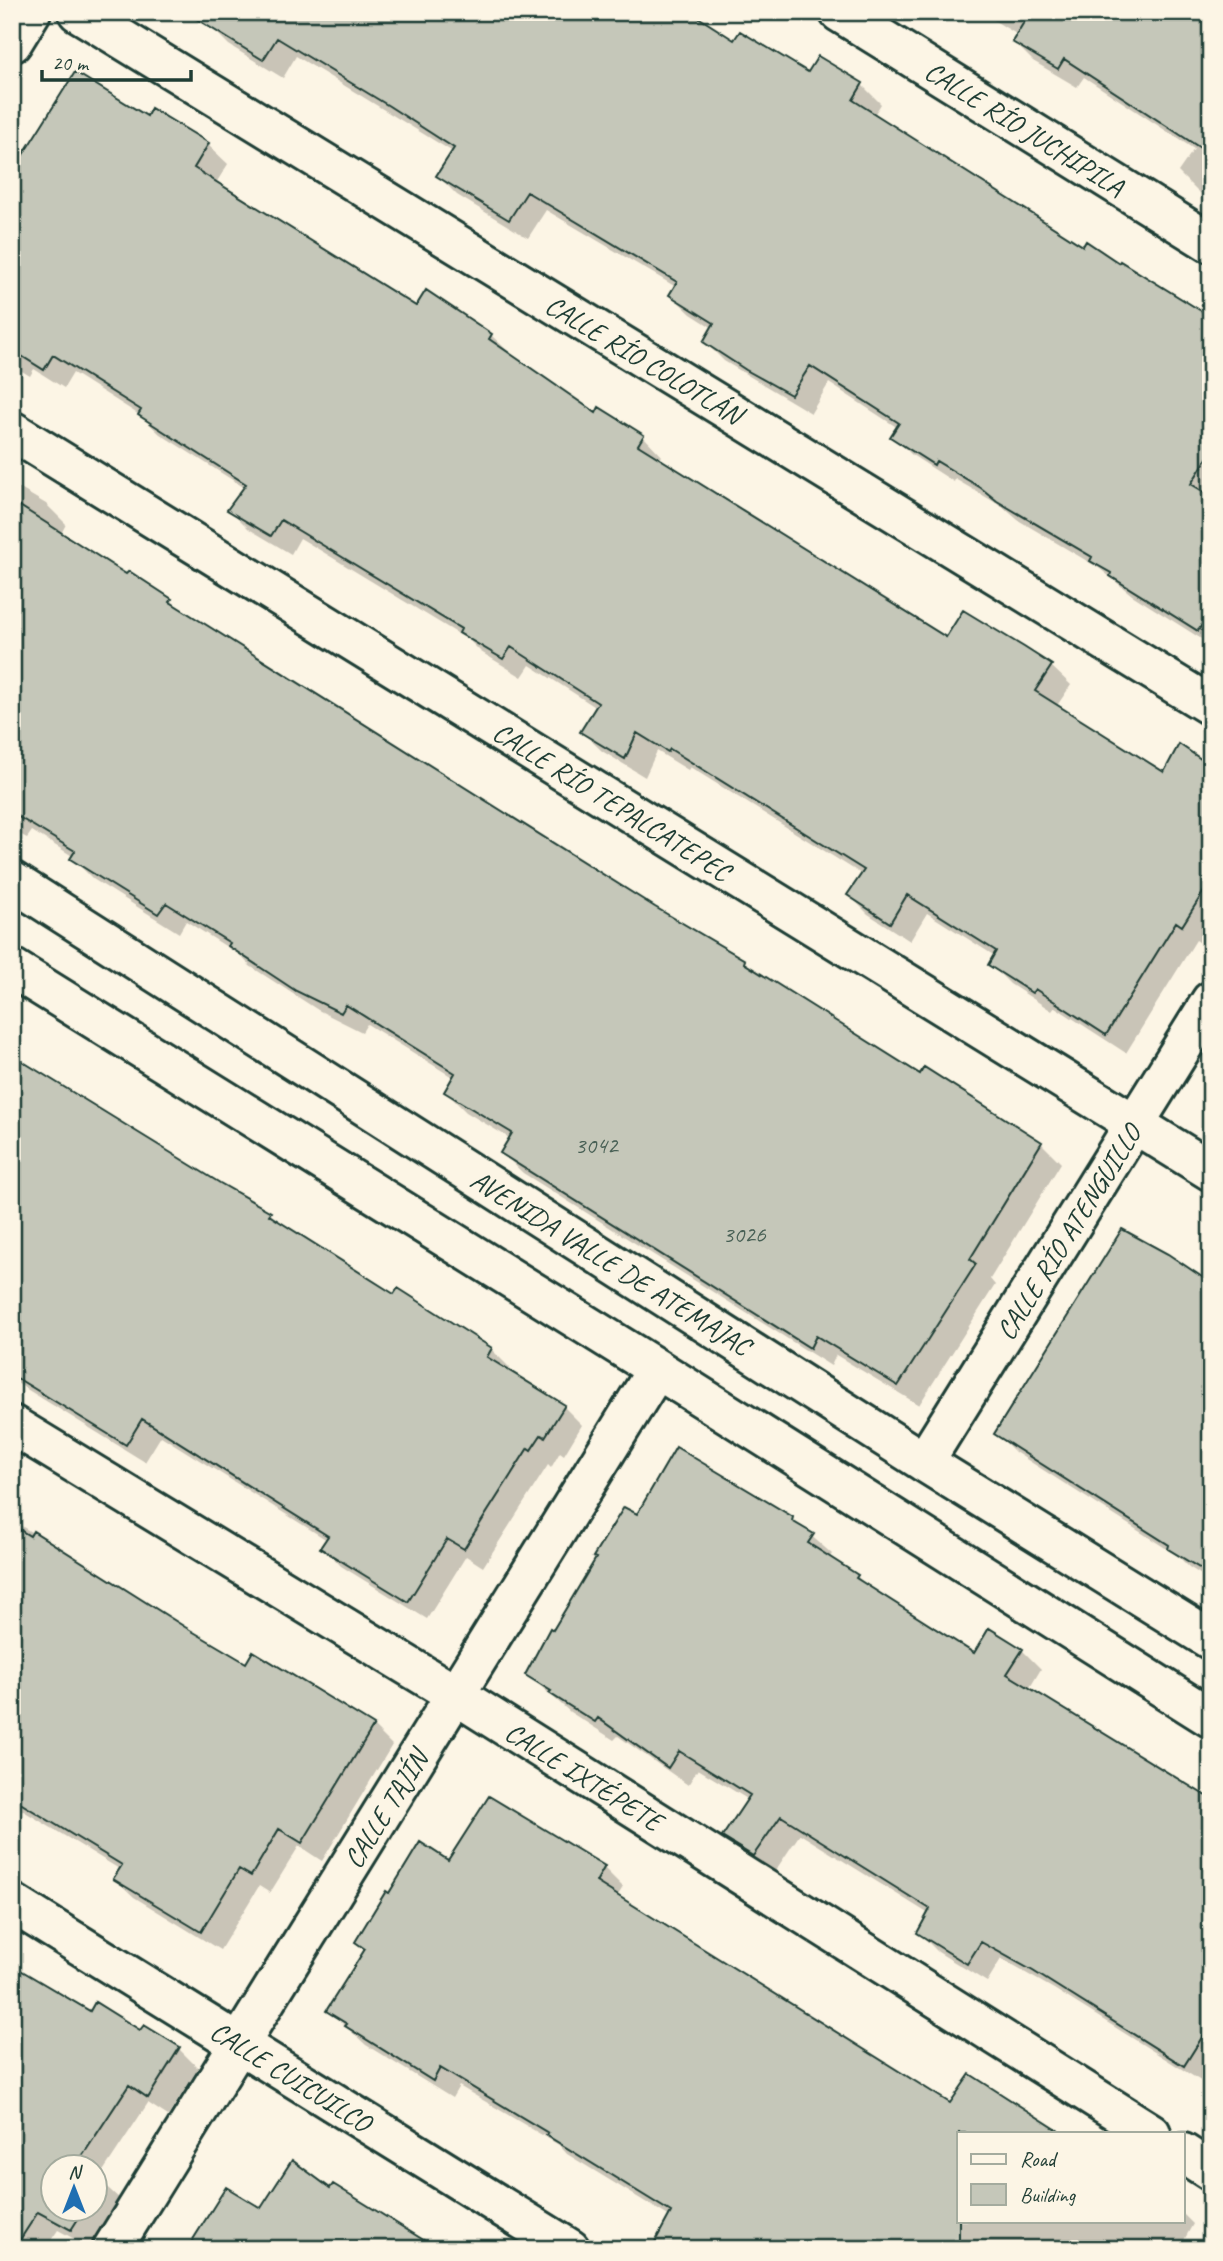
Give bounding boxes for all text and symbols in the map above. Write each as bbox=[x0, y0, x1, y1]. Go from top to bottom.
scale bar bbox=[42, 38, 191, 82]
text: 20 m bbox=[52, 50, 90, 76]
street label: CALLE RÍO JUCHIPILA bbox=[919, 53, 1132, 204]
street label: CALLE RÍO COLOTLÁN bbox=[539, 287, 752, 434]
street label: CALLE RÍO TEPALCATEPEC bbox=[486, 714, 739, 890]
street label: CALLE RÍO ATENGUILLO bbox=[988, 1116, 1150, 1346]
house number: 3042 bbox=[574, 1130, 620, 1160]
street label: AVENIDA VALLE DE ATEMAJAC bbox=[464, 1162, 760, 1365]
house number: 3026 bbox=[722, 1219, 767, 1249]
street label: CALLE IXTÉPETE bbox=[499, 1714, 672, 1841]
street label: CALLE TAJÍN bbox=[336, 1740, 437, 1874]
street label: CALLE CUICUILCO bbox=[204, 2013, 380, 2141]
legend bbox=[957, 2132, 1184, 2222]
text: Road bbox=[1020, 2146, 1059, 2172]
north arrow bbox=[38, 2152, 108, 2222]
text: N bbox=[68, 2160, 83, 2184]
text: Building bbox=[1020, 2182, 1077, 2208]

